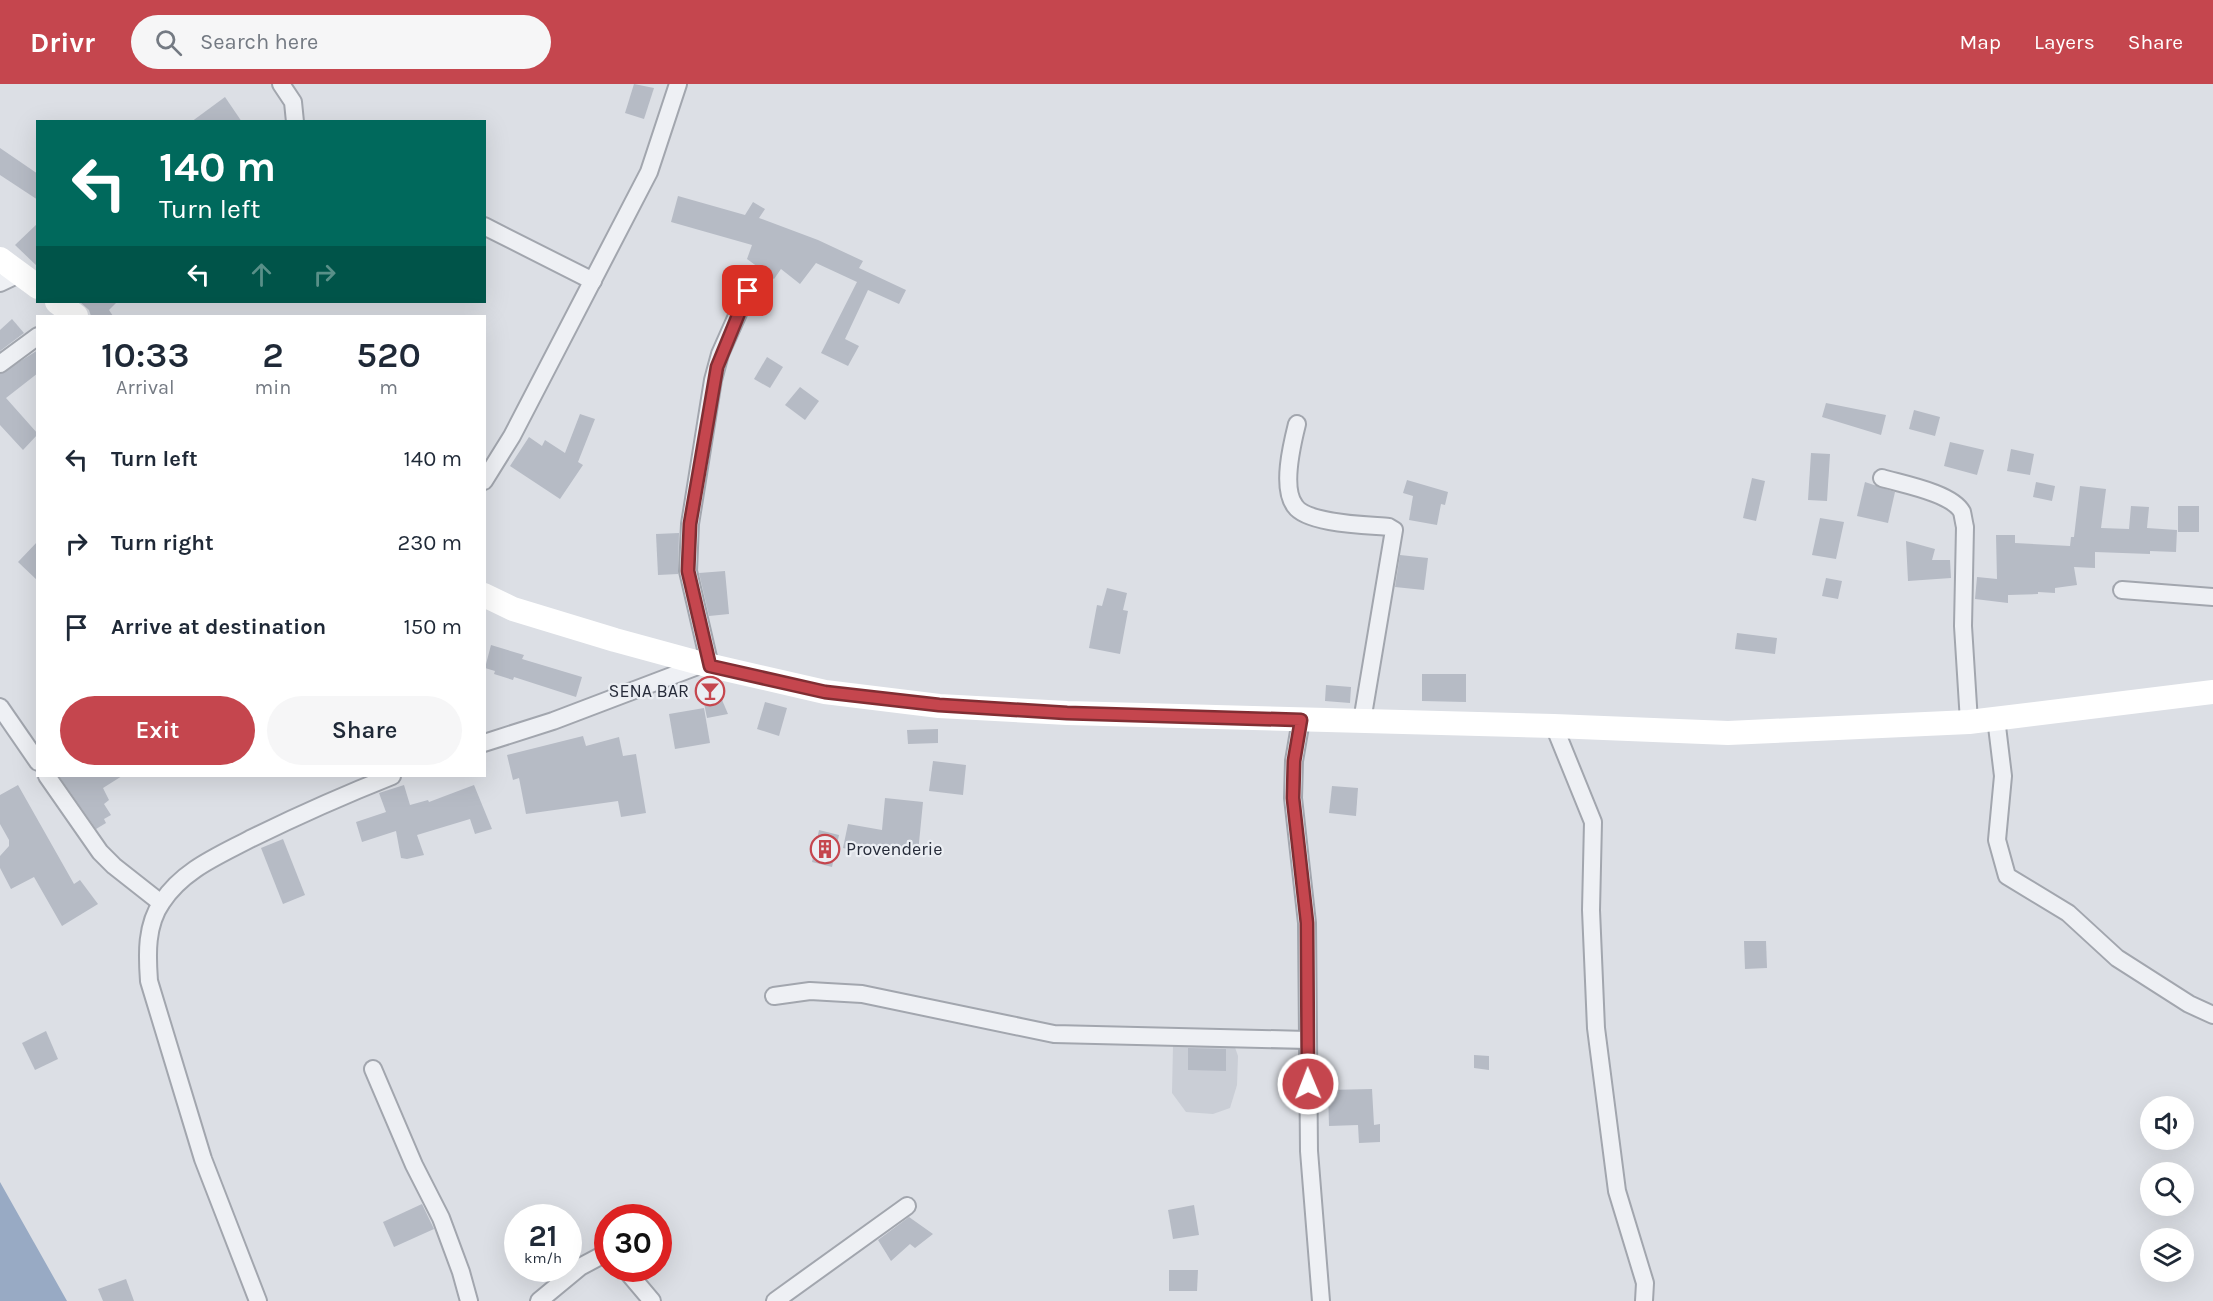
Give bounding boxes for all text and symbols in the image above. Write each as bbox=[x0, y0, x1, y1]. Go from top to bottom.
search box bbox=[131, 15, 551, 69]
text: Drivr bbox=[30, 26, 95, 59]
icon: search bbox=[152, 26, 185, 59]
text: Search here bbox=[200, 29, 318, 55]
text: Map bbox=[1959, 30, 2001, 54]
text: Layers bbox=[2034, 30, 2095, 54]
text: Share bbox=[2128, 30, 2183, 54]
text: 140 m bbox=[159, 142, 276, 192]
icon: left bbox=[60, 144, 138, 222]
text: Turn left bbox=[159, 193, 260, 225]
icon: left bbox=[182, 258, 215, 291]
icon: ahead bbox=[245, 258, 278, 291]
icon: right bbox=[308, 258, 341, 291]
pin bbox=[722, 265, 773, 316]
icon: arrive bbox=[731, 274, 764, 307]
text: 10:33 bbox=[101, 334, 190, 376]
text: 2 bbox=[262, 334, 284, 376]
text: 520 bbox=[356, 334, 421, 376]
text: Arrival bbox=[116, 376, 175, 399]
text: min bbox=[255, 376, 291, 399]
text: m bbox=[379, 376, 398, 399]
icon: left bbox=[60, 443, 93, 476]
text: Turn left bbox=[111, 446, 198, 472]
text: 140 m bbox=[404, 446, 462, 472]
icon: right bbox=[60, 527, 93, 560]
text: Turn right bbox=[111, 530, 214, 556]
text: 230 m bbox=[397, 530, 462, 556]
icon: arrive bbox=[60, 611, 93, 644]
text: Arrive at destination bbox=[111, 614, 326, 640]
text: 150 m bbox=[403, 614, 462, 640]
bar icon: SENA BAR bbox=[694, 675, 726, 707]
place label: SENA BAR bbox=[609, 680, 689, 702]
button: Exit bbox=[60, 696, 255, 765]
button: Share bbox=[267, 696, 462, 765]
building icon: Provenderie bbox=[809, 833, 841, 865]
place label: Provenderie bbox=[846, 838, 942, 860]
position arrow bbox=[1276, 1052, 1340, 1116]
map controls bbox=[2140, 1096, 2194, 1282]
button: sound bbox=[2140, 1096, 2194, 1150]
button: search bbox=[2140, 1162, 2194, 1216]
speed limit sign: 30 bbox=[594, 1204, 672, 1282]
text: 21 bbox=[529, 1218, 557, 1254]
button: layers bbox=[2140, 1228, 2194, 1282]
text: km/h bbox=[524, 1249, 562, 1267]

